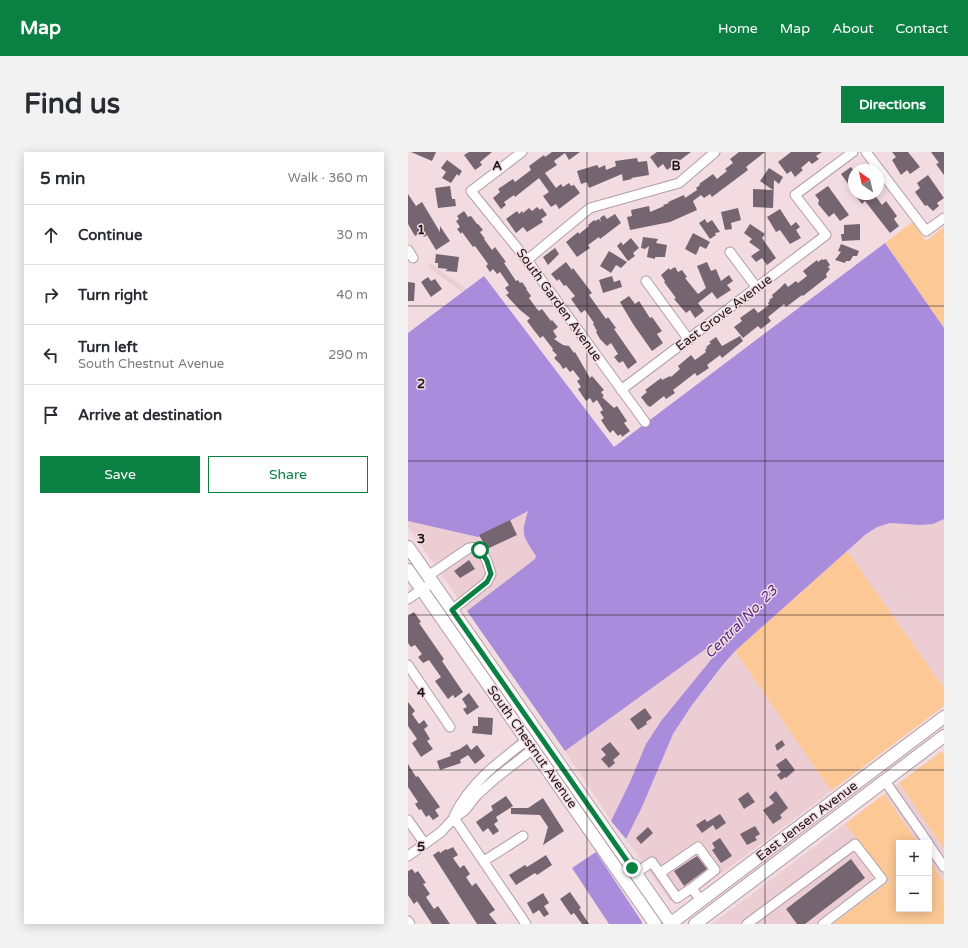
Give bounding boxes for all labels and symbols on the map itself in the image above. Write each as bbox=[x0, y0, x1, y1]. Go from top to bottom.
text: A bbox=[492, 158, 502, 174]
text: B bbox=[671, 158, 681, 174]
north arrow bbox=[848, 164, 884, 200]
text: 1 bbox=[417, 222, 425, 238]
street label: South Garden Avenue bbox=[513, 246, 605, 364]
street label: East Grove Avenue bbox=[673, 272, 775, 354]
text: 2 bbox=[417, 376, 425, 392]
text: 3 bbox=[417, 531, 425, 547]
route start bbox=[471, 541, 489, 559]
water label: Central No. 23 bbox=[701, 581, 782, 662]
street label: South Chestnut Avenue bbox=[484, 683, 580, 811]
text: 4 bbox=[417, 685, 426, 701]
street label: East Jensen Avenue bbox=[753, 778, 861, 864]
text: 5 bbox=[417, 839, 425, 855]
route end bbox=[623, 859, 641, 877]

